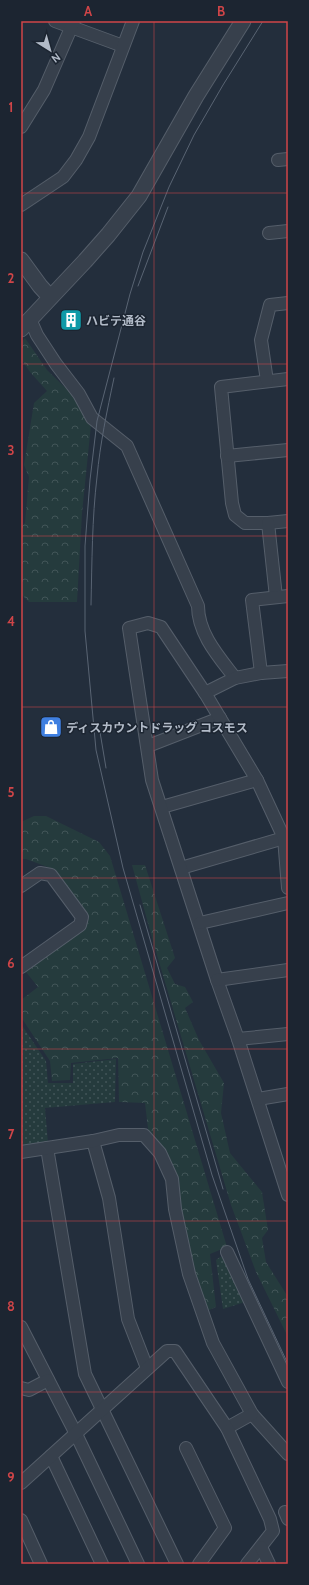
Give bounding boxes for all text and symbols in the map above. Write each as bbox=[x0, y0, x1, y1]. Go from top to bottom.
text: A bbox=[84, 3, 93, 19]
text: B bbox=[217, 3, 225, 19]
north arrow bbox=[30, 30, 70, 70]
text: N bbox=[49, 50, 63, 66]
text: 1 bbox=[9, 99, 13, 115]
text: 2 bbox=[8, 270, 15, 286]
building icon: ハビテ通谷 bbox=[58, 307, 84, 333]
place label: ハビテ通谷 bbox=[86, 313, 146, 328]
text: 3 bbox=[7, 442, 15, 458]
text: 4 bbox=[7, 613, 15, 629]
shop icon: ディスカウントドラッグ コスモス bbox=[38, 714, 64, 740]
place label: ディスカウントドラッグ コスモス bbox=[66, 720, 248, 735]
text: 5 bbox=[8, 784, 15, 800]
text: 6 bbox=[7, 955, 15, 971]
text: 7 bbox=[8, 1126, 15, 1142]
text: 8 bbox=[7, 1298, 15, 1314]
text: 9 bbox=[7, 1469, 15, 1485]

